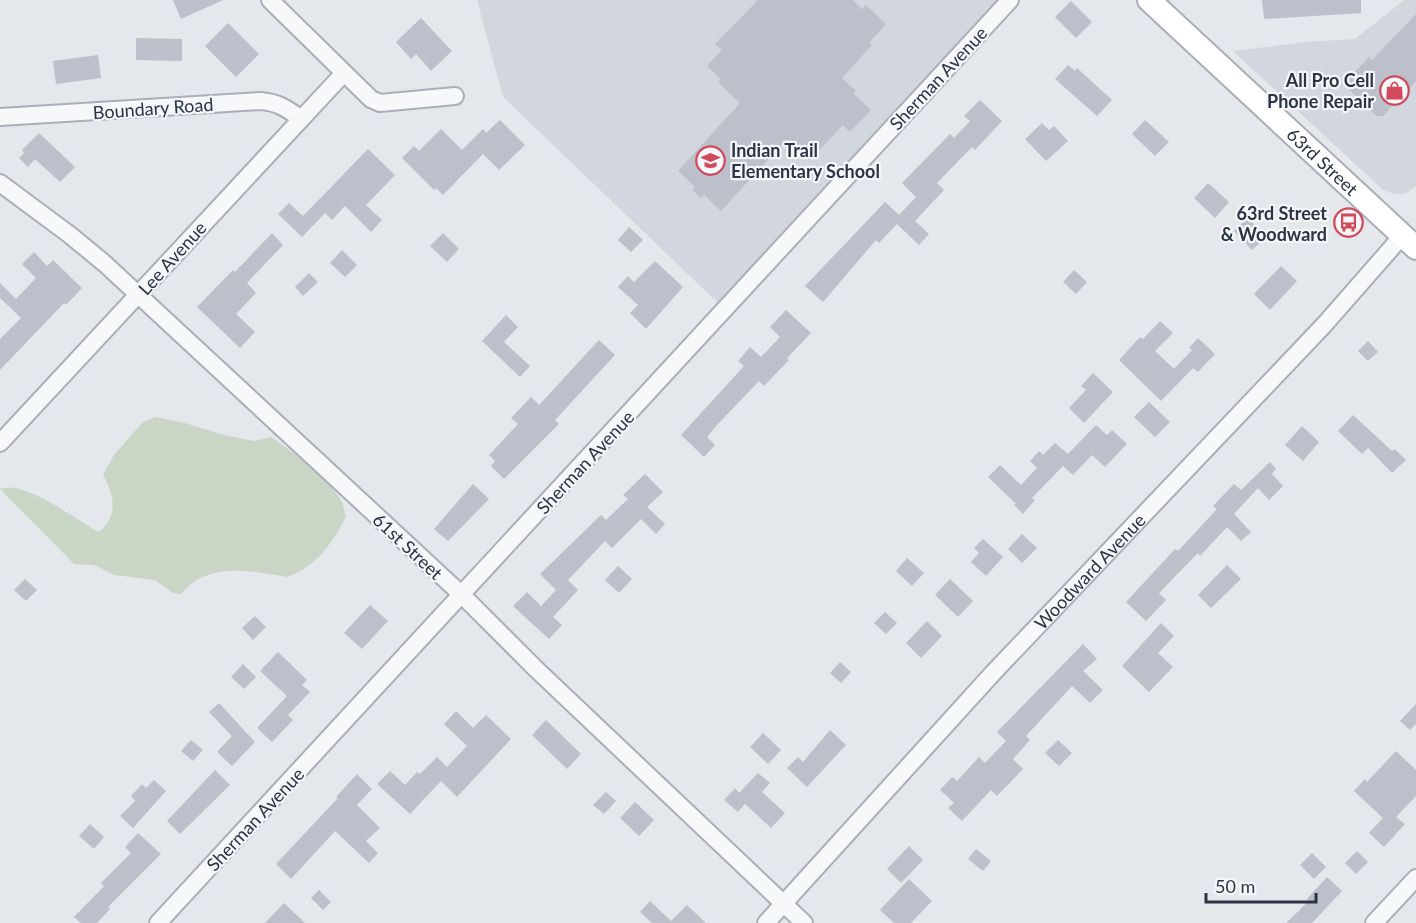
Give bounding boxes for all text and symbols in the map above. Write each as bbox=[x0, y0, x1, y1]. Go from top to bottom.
street label: Sherman Avenue bbox=[885, 22, 991, 134]
place label: All Pro Cell Phone Repair bbox=[1267, 69, 1374, 112]
shop icon: All Pro Cell Phone Repair bbox=[1379, 74, 1411, 106]
street label: Boundary Road bbox=[92, 93, 214, 123]
street label: 63rd Street bbox=[1282, 123, 1363, 200]
place label: Indian Trail Elementary School bbox=[731, 139, 880, 182]
school or university icon: Indian Trail Elementary School bbox=[694, 144, 726, 176]
place label: 63rd Street & Woodward bbox=[1221, 202, 1327, 245]
bus stop icon: 63rd Street & Woodward bbox=[1332, 207, 1364, 239]
street label: Lee Avenue bbox=[133, 217, 211, 299]
street label: Sherman Avenue bbox=[532, 406, 638, 518]
street label: 61st Street bbox=[369, 508, 448, 584]
street label: Woodward Avenue bbox=[1030, 509, 1150, 634]
street label: Sherman Avenue bbox=[202, 763, 308, 875]
scale bar bbox=[1206, 866, 1316, 904]
text: 50 m bbox=[1215, 875, 1255, 897]

